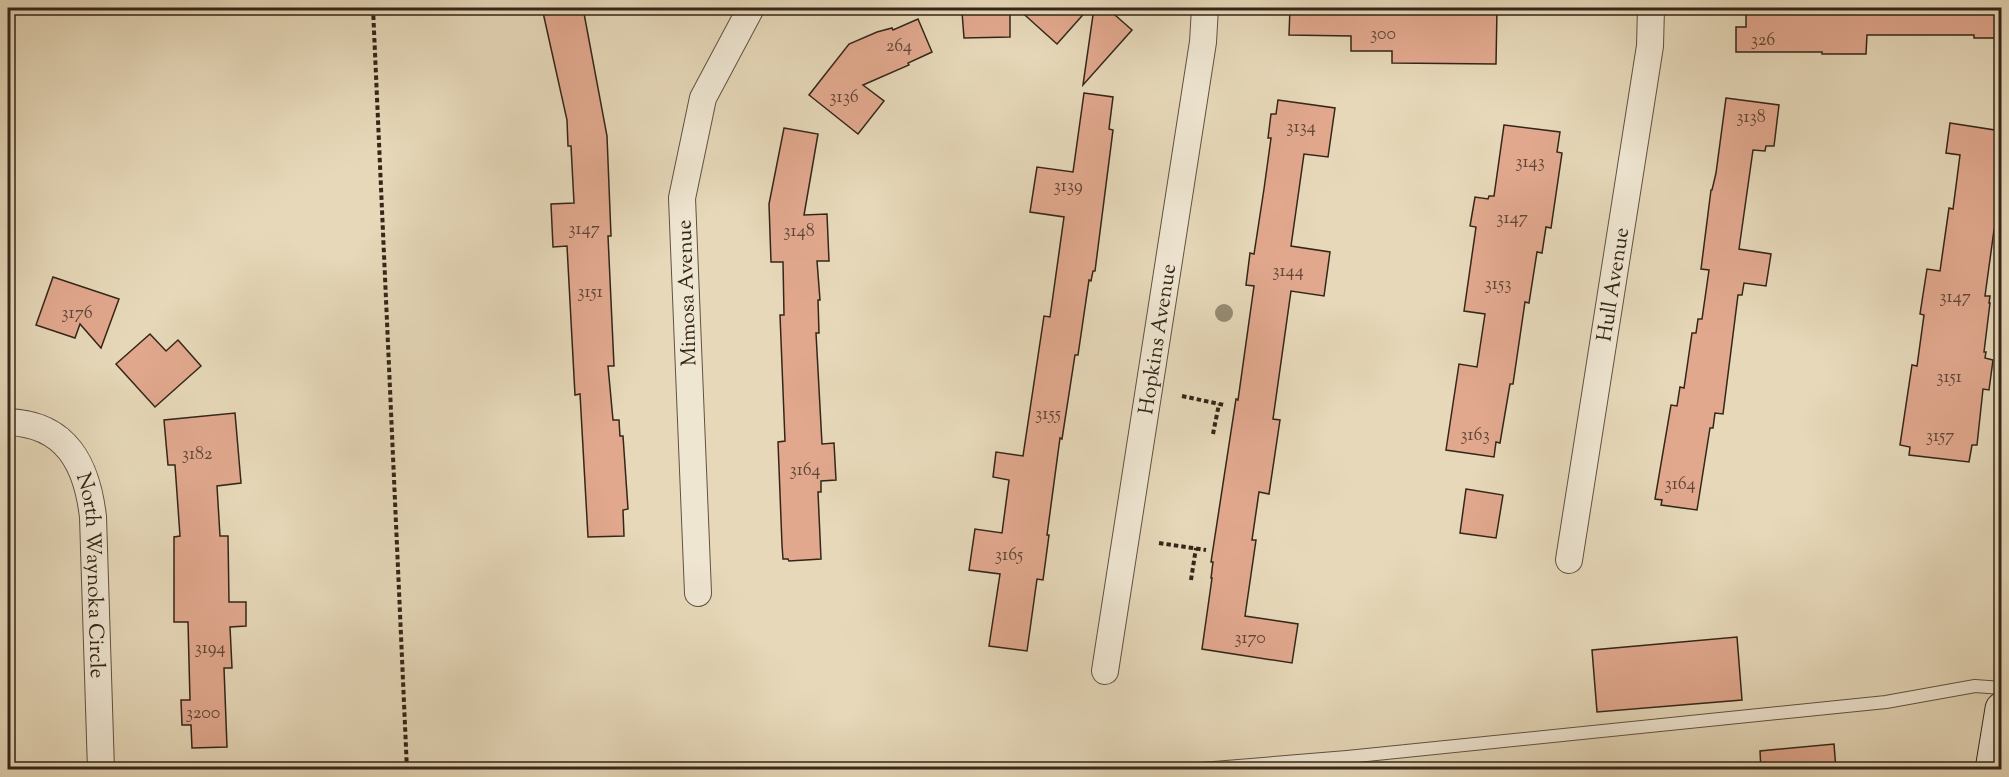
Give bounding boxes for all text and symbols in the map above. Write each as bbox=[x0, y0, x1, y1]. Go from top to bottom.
house number: 300 bbox=[1370, 22, 1396, 48]
house number: 326 bbox=[1751, 28, 1775, 54]
house number: 264 bbox=[886, 34, 912, 60]
house number: 3136 bbox=[829, 85, 859, 111]
house number: 3138 bbox=[1736, 105, 1766, 131]
house number: 3134 bbox=[1286, 115, 1316, 141]
house number: 3143 bbox=[1515, 150, 1545, 176]
house number: 3139 bbox=[1053, 174, 1083, 200]
house number: 3147 bbox=[1496, 206, 1528, 232]
house number: 3147 bbox=[568, 217, 600, 243]
street label: Mimosa Avenue bbox=[670, 219, 706, 367]
house number: 3148 bbox=[783, 219, 815, 245]
street label: Hull Avenue bbox=[1591, 226, 1638, 344]
house number: 3144 bbox=[1272, 259, 1304, 285]
street label: Hopkins Avenue bbox=[1132, 262, 1185, 417]
house number: 3153 bbox=[1485, 272, 1511, 298]
house number: 3151 bbox=[577, 280, 603, 306]
house number: 3147 bbox=[1939, 285, 1971, 311]
house number: 3176 bbox=[61, 301, 93, 327]
house number: 3151 bbox=[1936, 365, 1962, 391]
house number: 3155 bbox=[1035, 402, 1061, 428]
house number: 3163 bbox=[1460, 423, 1490, 449]
house number: 3157 bbox=[1926, 424, 1954, 450]
house number: 3182 bbox=[182, 442, 213, 468]
house number: 3164 bbox=[789, 458, 821, 484]
street label: North Waynoka Circle bbox=[67, 469, 111, 679]
house number: 3164 bbox=[1664, 472, 1696, 498]
house number: 3165 bbox=[995, 543, 1023, 569]
house number: 3170 bbox=[1234, 626, 1266, 652]
house number: 3194 bbox=[194, 636, 226, 662]
house number: 3200 bbox=[186, 701, 220, 727]

